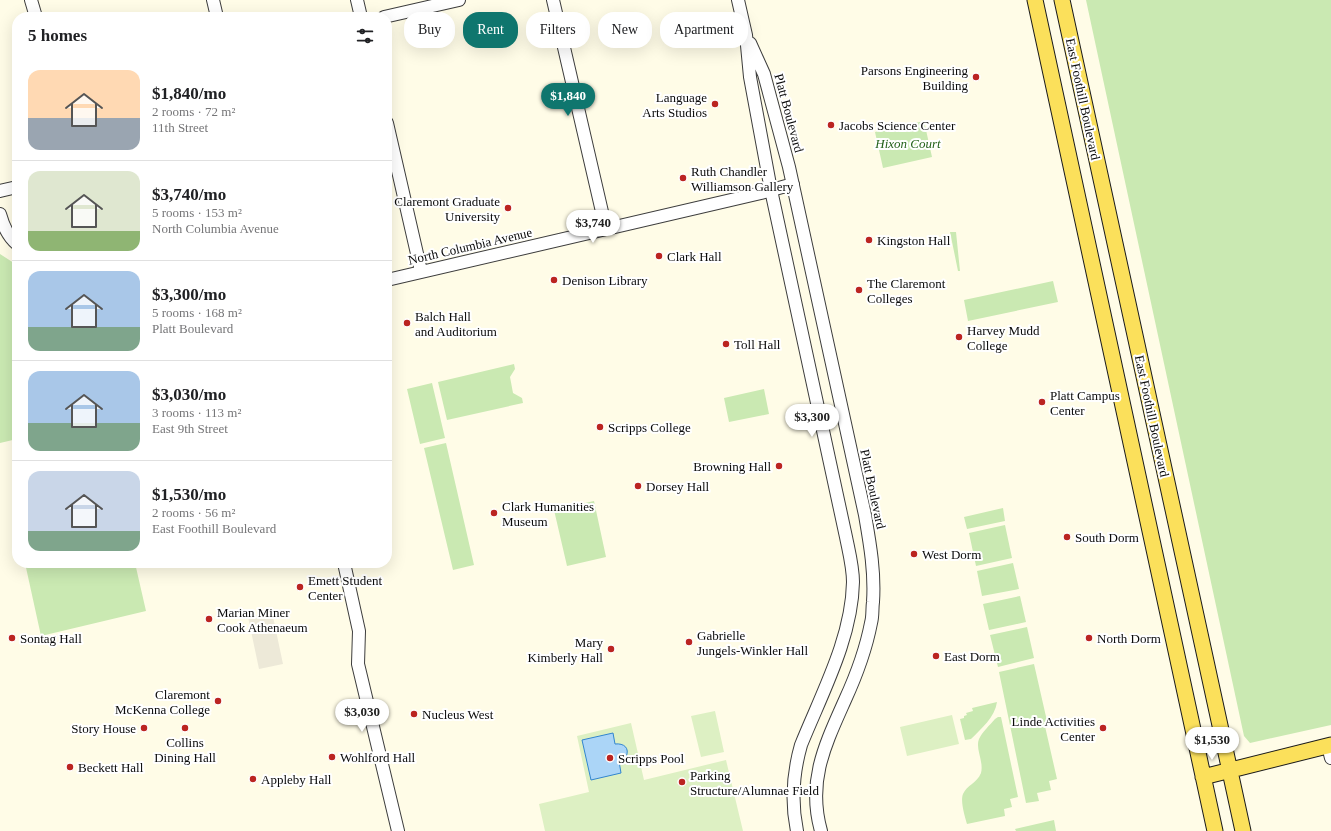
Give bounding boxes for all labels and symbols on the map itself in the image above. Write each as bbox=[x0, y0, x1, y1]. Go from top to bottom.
street label: East Foothill Boulevard bbox=[1063, 37, 1103, 162]
place label: Parsons Engineering Building bbox=[861, 63, 968, 93]
street label: Platt Boulevard bbox=[771, 72, 807, 155]
marker: Parsons Engineering Building bbox=[971, 72, 981, 82]
pin: $1,840 bbox=[535, 83, 601, 117]
place label: Language Arts Studios bbox=[642, 90, 707, 120]
marker: Language Arts Studios bbox=[710, 99, 720, 109]
place label: Jacobs Science Center bbox=[839, 118, 956, 133]
marker: Jacobs Science Center bbox=[826, 120, 836, 130]
park label: Hixon Court bbox=[874, 136, 941, 151]
place label: Ruth Chandler Williamson Gallery bbox=[691, 164, 794, 194]
marker: Ruth Chandler Williamson Gallery bbox=[678, 173, 688, 183]
place label: Claremont Graduate University bbox=[394, 194, 500, 224]
marker: Claremont Graduate University bbox=[503, 203, 513, 213]
pin: $3,740 bbox=[560, 210, 626, 244]
street label: North Columbia Avenue bbox=[407, 224, 534, 268]
place label: Kingston Hall bbox=[877, 233, 951, 248]
marker: Kingston Hall bbox=[864, 235, 874, 245]
place label: Clark Hall bbox=[667, 249, 722, 264]
marker: Clark Hall bbox=[654, 251, 664, 261]
place label: Denison Library bbox=[562, 273, 648, 288]
marker: Denison Library bbox=[549, 275, 559, 285]
place label: The Claremont Colleges bbox=[867, 276, 946, 306]
marker: The Claremont Colleges bbox=[854, 285, 864, 295]
place label: Balch Hall and Auditorium bbox=[415, 309, 497, 339]
marker: Balch Hall and Auditorium bbox=[402, 318, 412, 328]
place label: Harvey Mudd College bbox=[967, 323, 1040, 353]
marker: Harvey Mudd College bbox=[954, 332, 964, 342]
place label: Toll Hall bbox=[734, 337, 781, 352]
marker: Toll Hall bbox=[721, 339, 731, 349]
street label: East Foothill Boulevard bbox=[1132, 354, 1172, 479]
place label: Platt Campus Center bbox=[1050, 388, 1120, 418]
marker: Platt Campus Center bbox=[1037, 397, 1047, 407]
pin: $3,300 bbox=[779, 404, 845, 438]
place label: Scripps College bbox=[608, 420, 691, 435]
marker: Scripps College bbox=[595, 422, 605, 432]
street label: Platt Boulevard bbox=[857, 448, 889, 531]
place label: Browning Hall bbox=[693, 459, 771, 474]
marker: Browning Hall bbox=[774, 461, 784, 471]
place label: Dorsey Hall bbox=[646, 479, 710, 494]
marker: Dorsey Hall bbox=[633, 481, 643, 491]
place label: Clark Humanities Museum bbox=[502, 499, 594, 529]
marker: Clark Humanities Museum bbox=[489, 508, 499, 518]
place label: South Dorm bbox=[1075, 530, 1139, 545]
marker: South Dorm bbox=[1062, 532, 1072, 542]
place label: West Dorm bbox=[922, 547, 981, 562]
marker: West Dorm bbox=[909, 549, 919, 559]
place label: Emett Student Center bbox=[308, 573, 382, 603]
marker: Emett Student Center bbox=[295, 582, 305, 592]
place label: Marian Miner Cook Athenaeum bbox=[217, 605, 308, 635]
marker: Marian Miner Cook Athenaeum bbox=[204, 614, 214, 624]
place label: Gabrielle Jungels-Winkler Hall bbox=[697, 628, 808, 658]
place label: Sontag Hall bbox=[20, 631, 82, 646]
place label: North Dorm bbox=[1097, 631, 1161, 646]
marker: Sontag Hall bbox=[7, 633, 17, 643]
marker: North Dorm bbox=[1084, 633, 1094, 643]
place label: Mary Kimberly Hall bbox=[528, 635, 603, 665]
marker: Gabrielle Jungels-Winkler Hall bbox=[684, 637, 694, 647]
marker: Mary Kimberly Hall bbox=[606, 644, 616, 654]
place label: East Dorm bbox=[944, 649, 1000, 664]
marker: East Dorm bbox=[931, 651, 941, 661]
place label: Claremont McKenna College bbox=[115, 687, 210, 717]
marker: Claremont McKenna College bbox=[213, 696, 223, 706]
pin: $3,030 bbox=[329, 699, 395, 733]
place label: Nucleus West bbox=[422, 707, 494, 722]
marker: Nucleus West bbox=[409, 709, 419, 719]
place label: Linde Activities Center bbox=[1012, 714, 1096, 744]
place label: Story House bbox=[71, 721, 136, 736]
marker: Story House bbox=[139, 723, 149, 733]
marker: Collins Dining Hall bbox=[180, 723, 190, 733]
marker: Linde Activities Center bbox=[1098, 723, 1108, 733]
pin: $1,530 bbox=[1179, 727, 1245, 761]
place label: Collins Dining Hall bbox=[154, 735, 216, 765]
place label: Wohlford Hall bbox=[340, 750, 416, 765]
place label: Scripps Pool bbox=[618, 751, 684, 766]
marker: Wohlford Hall bbox=[327, 752, 337, 762]
marker: Scripps Pool bbox=[605, 753, 615, 763]
place label: Beckett Hall bbox=[78, 760, 144, 775]
marker: Beckett Hall bbox=[65, 762, 75, 772]
place label: Parking Structure/Alumnae Field bbox=[690, 768, 819, 798]
place label: Appleby Hall bbox=[261, 772, 332, 787]
marker: Appleby Hall bbox=[248, 774, 258, 784]
marker: Parking Structure/Alumnae Field bbox=[677, 777, 687, 787]

